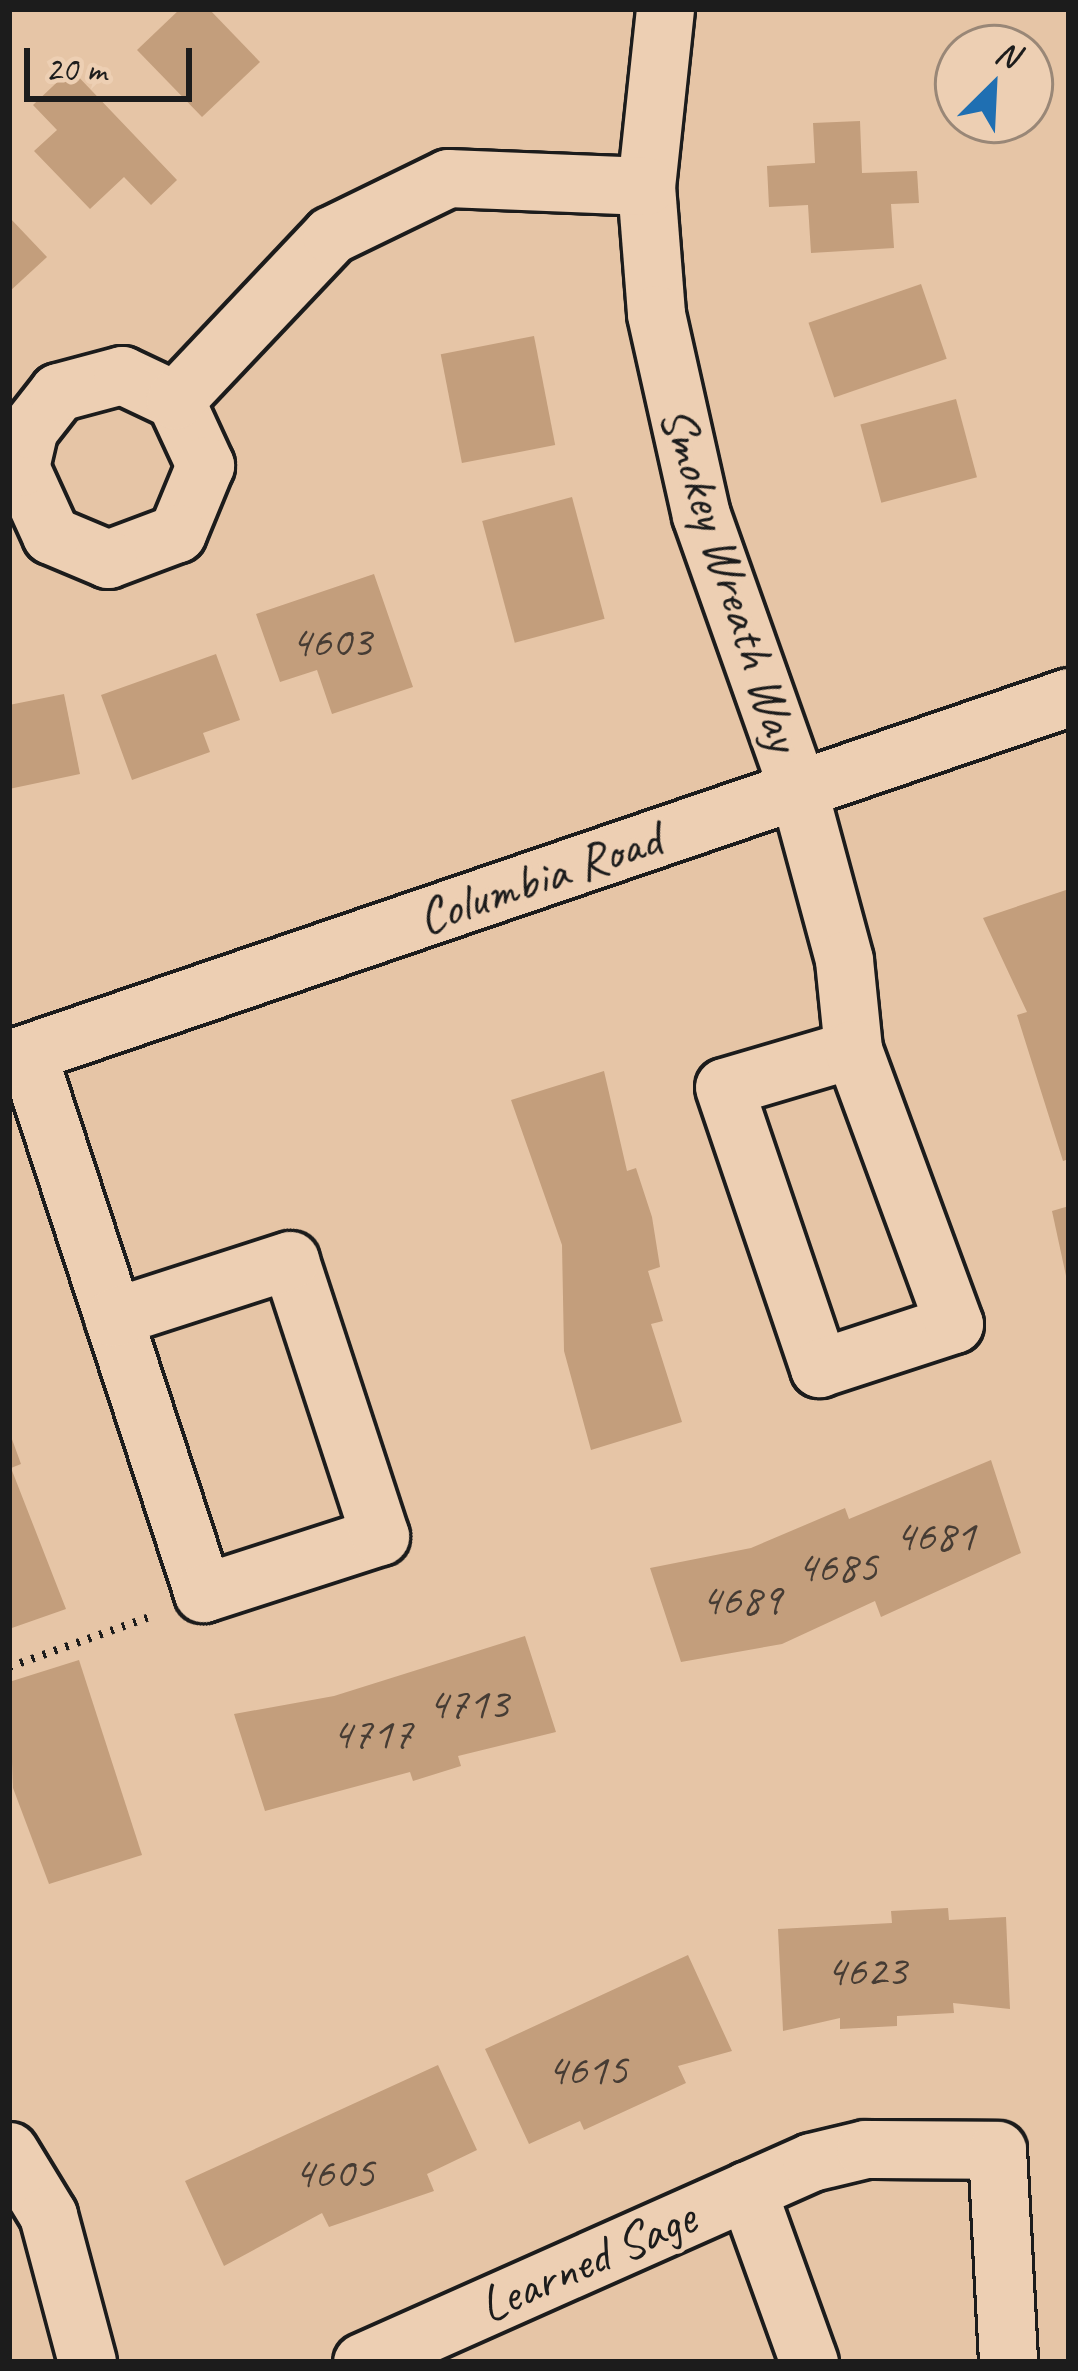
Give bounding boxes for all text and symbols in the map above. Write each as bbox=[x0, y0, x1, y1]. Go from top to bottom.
scale bar bbox=[30, 24, 198, 98]
north arrow bbox=[934, 24, 1054, 144]
text: N bbox=[990, 31, 1025, 77]
text: 20 m bbox=[45, 46, 106, 92]
street label: Smokey Wreath Way bbox=[647, 399, 815, 757]
house number: 4603 bbox=[291, 615, 371, 669]
street label: Columbia Road bbox=[410, 808, 668, 948]
house number: 4681 bbox=[895, 1509, 975, 1563]
house number: 4685 bbox=[797, 1540, 877, 1594]
house number: 4689 bbox=[701, 1573, 781, 1627]
house number: 4713 bbox=[428, 1677, 508, 1731]
house number: 4717 bbox=[332, 1707, 412, 1761]
house number: 4623 bbox=[826, 1944, 906, 1998]
house number: 4615 bbox=[547, 2043, 627, 2097]
house number: 4605 bbox=[294, 2146, 374, 2200]
street label: Learned Sage bbox=[469, 2186, 705, 2336]

